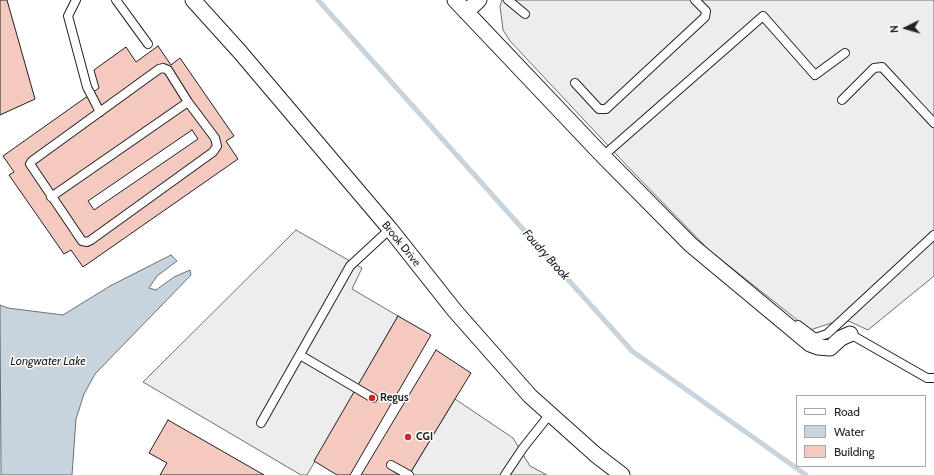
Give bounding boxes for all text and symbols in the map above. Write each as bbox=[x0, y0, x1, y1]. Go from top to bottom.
north arrow bbox=[886, 8, 926, 48]
text: N bbox=[887, 25, 901, 34]
street label: Brook Drive bbox=[379, 219, 423, 269]
water label: Foudry Brook bbox=[519, 227, 573, 283]
water label: Longwater Lake bbox=[10, 354, 86, 368]
place label: Regus bbox=[380, 391, 409, 405]
marker: Regus bbox=[367, 393, 377, 403]
legend bbox=[796, 395, 926, 467]
text: Road bbox=[834, 404, 860, 419]
text: Water bbox=[834, 424, 864, 439]
place label: CGI bbox=[416, 430, 433, 444]
marker: CGI bbox=[403, 432, 413, 442]
text: Building bbox=[834, 444, 875, 459]

